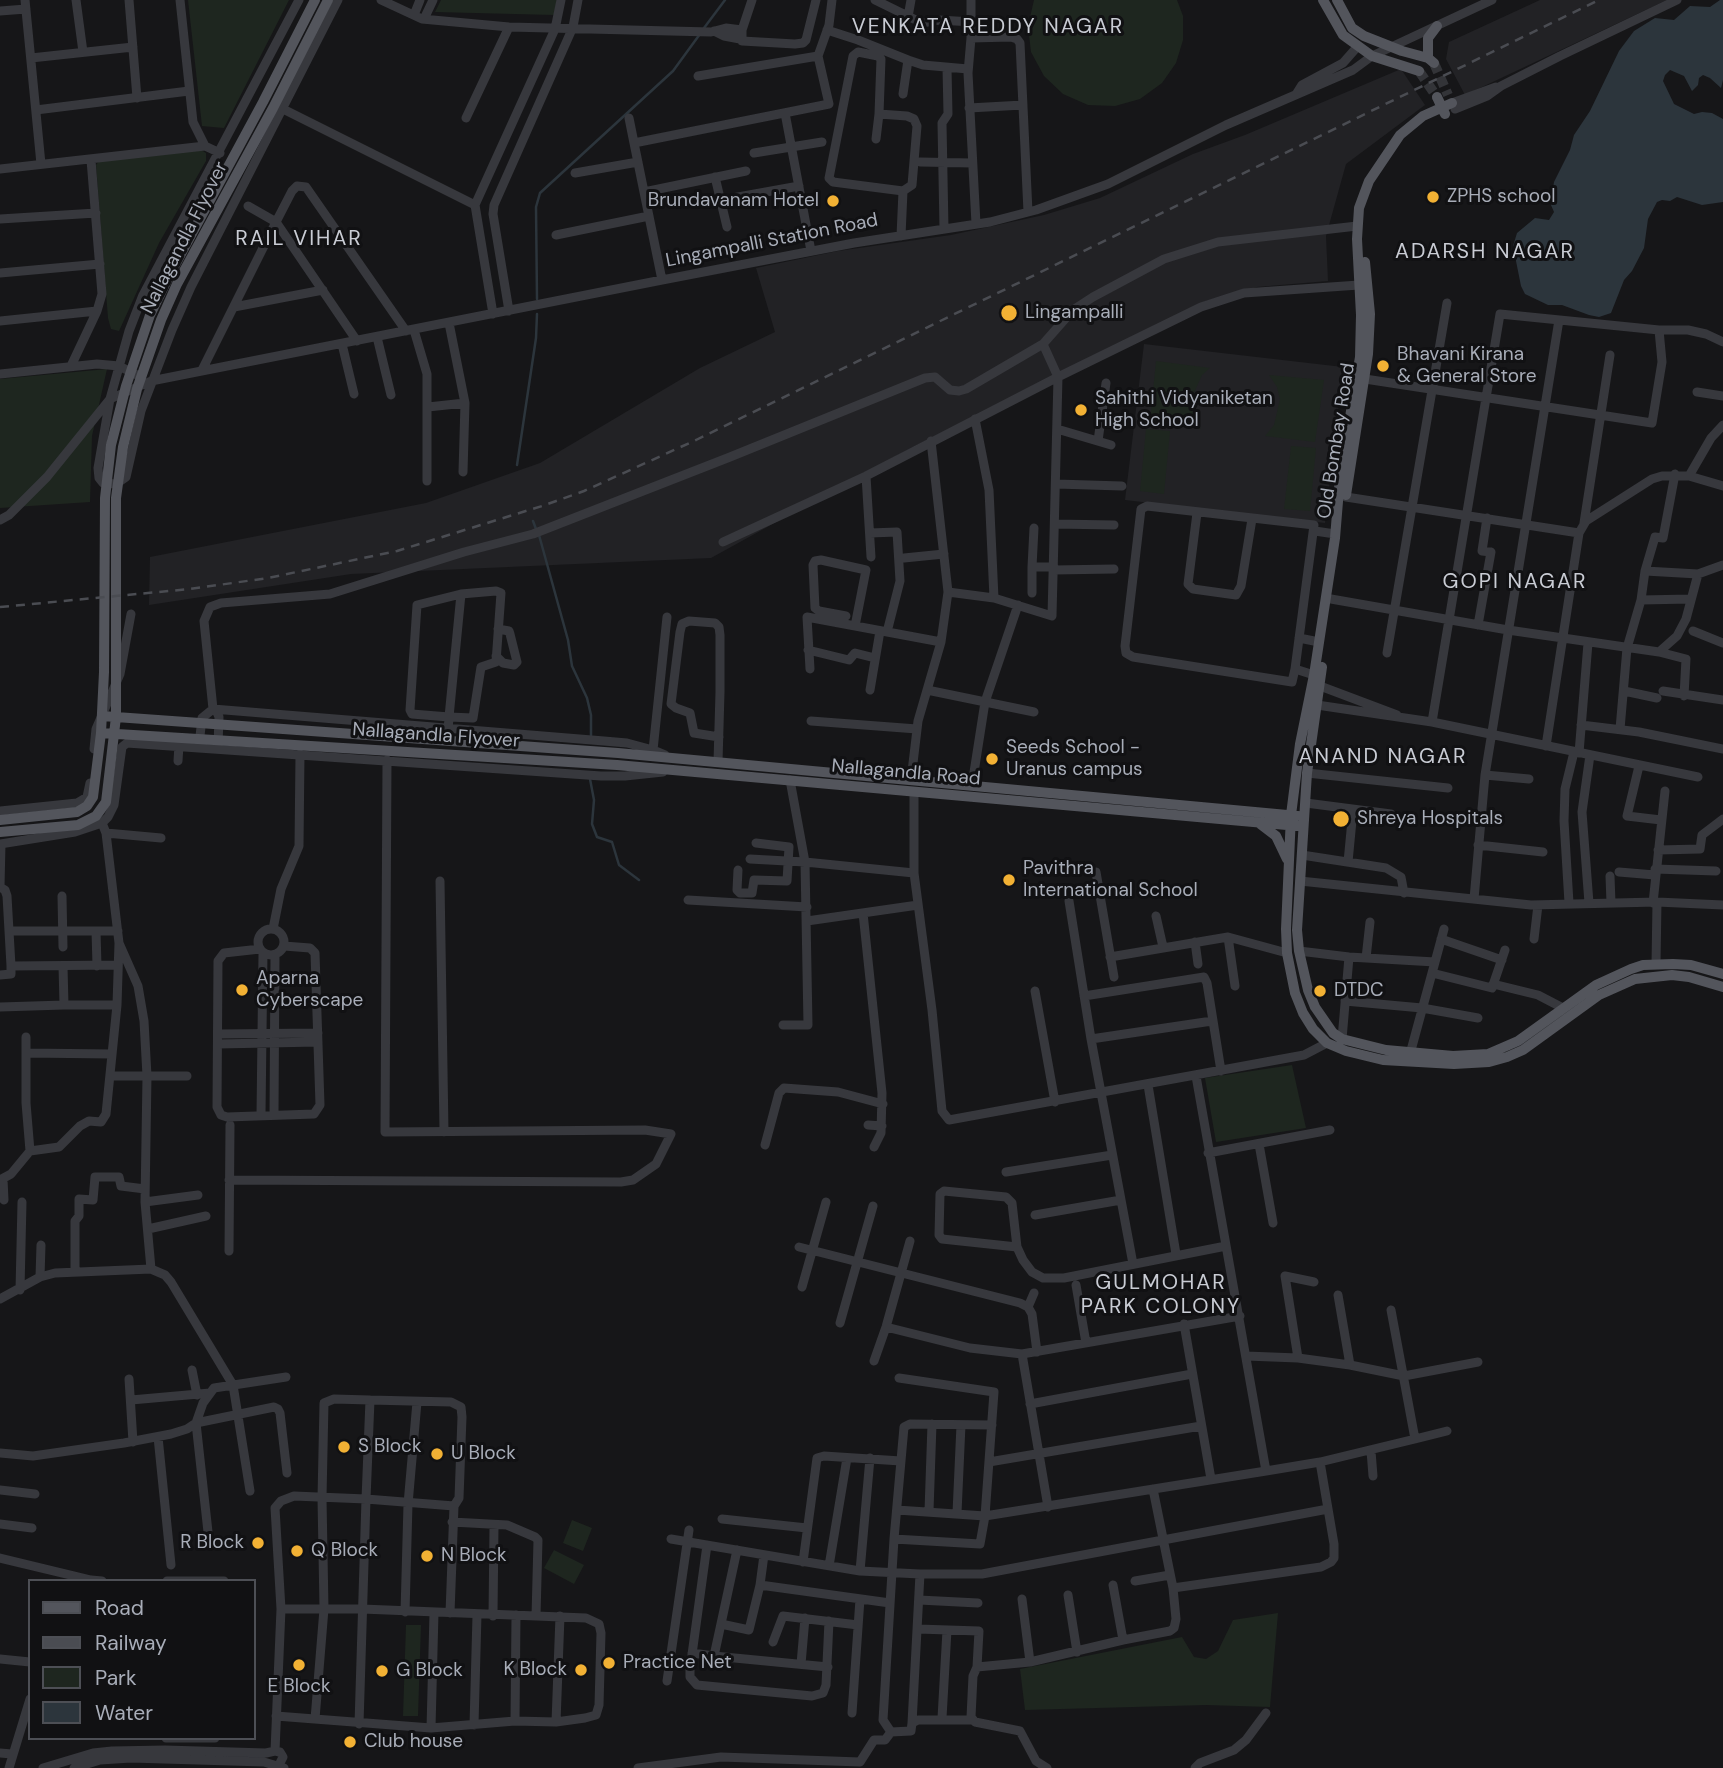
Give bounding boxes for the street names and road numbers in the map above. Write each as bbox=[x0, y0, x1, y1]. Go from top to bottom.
street label: Nallagandla Flyover bbox=[137, 158, 233, 318]
street label: Lingampalli Station Road bbox=[664, 209, 880, 273]
street label: Old Bombay Road bbox=[1313, 362, 1361, 520]
street label: Nallagandla Flyover bbox=[351, 719, 521, 753]
street label: Nallagandla Road bbox=[830, 755, 982, 791]

